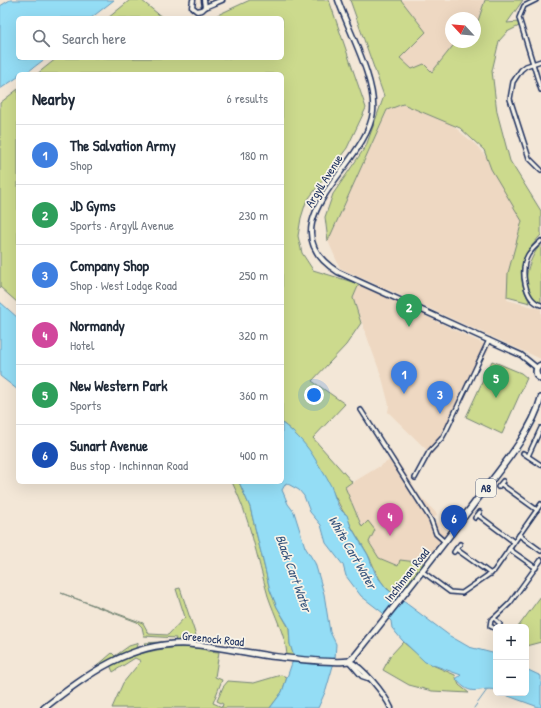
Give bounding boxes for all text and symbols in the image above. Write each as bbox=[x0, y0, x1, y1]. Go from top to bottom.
north arrow bbox=[445, 12, 481, 48]
search box bbox=[16, 16, 284, 60]
icon: search bbox=[30, 27, 52, 49]
text: Search here bbox=[62, 28, 126, 49]
text: Nearby bbox=[32, 87, 75, 110]
text: 6 results bbox=[227, 89, 268, 107]
text: The Salvation Army bbox=[70, 135, 176, 156]
text: 1 bbox=[43, 146, 47, 164]
text: 180 m bbox=[240, 146, 268, 164]
street label: Argyll Avenue bbox=[301, 151, 347, 210]
text: Shop bbox=[70, 156, 92, 174]
text: JD Gyms bbox=[70, 195, 116, 216]
text: 2 bbox=[42, 206, 48, 224]
text: 230 m bbox=[238, 206, 268, 224]
text: Sports · Argyll Avenue bbox=[70, 216, 174, 234]
text: Company Shop bbox=[70, 255, 149, 276]
text: 3 bbox=[42, 266, 48, 284]
text: 250 m bbox=[239, 266, 268, 284]
text: Shop · West Lodge Road bbox=[70, 276, 177, 294]
pin: 2 bbox=[396, 294, 422, 327]
text: Normandy bbox=[70, 315, 125, 336]
text: 4 bbox=[43, 326, 47, 344]
text: 320 m bbox=[238, 326, 268, 344]
text: Hotel bbox=[70, 336, 94, 354]
pin: 1 bbox=[391, 361, 417, 394]
pin: 5 bbox=[483, 365, 509, 398]
text: New Western Park bbox=[70, 375, 168, 396]
pin: 3 bbox=[427, 381, 453, 414]
your location bbox=[304, 385, 324, 405]
text: 5 bbox=[42, 386, 48, 404]
text: 360 m bbox=[239, 386, 268, 404]
text: Sports bbox=[70, 396, 101, 414]
text: Sunart Avenue bbox=[70, 435, 148, 456]
text: 6 bbox=[42, 446, 48, 464]
text: 400 m bbox=[240, 446, 268, 464]
text: Bus stop · Inchinnan Road bbox=[70, 456, 188, 474]
road number: A8 bbox=[476, 479, 496, 497]
pin: 4 bbox=[377, 503, 403, 536]
pin: 6 bbox=[441, 505, 467, 538]
water label: White Cart Water bbox=[325, 512, 382, 593]
water label: Black Cart Water bbox=[272, 532, 317, 616]
street label: Inchinnan Road bbox=[380, 544, 433, 605]
map controls bbox=[493, 624, 529, 696]
button: + bbox=[493, 624, 529, 660]
street label: Greenock Road bbox=[181, 627, 245, 650]
button: − bbox=[493, 660, 529, 696]

